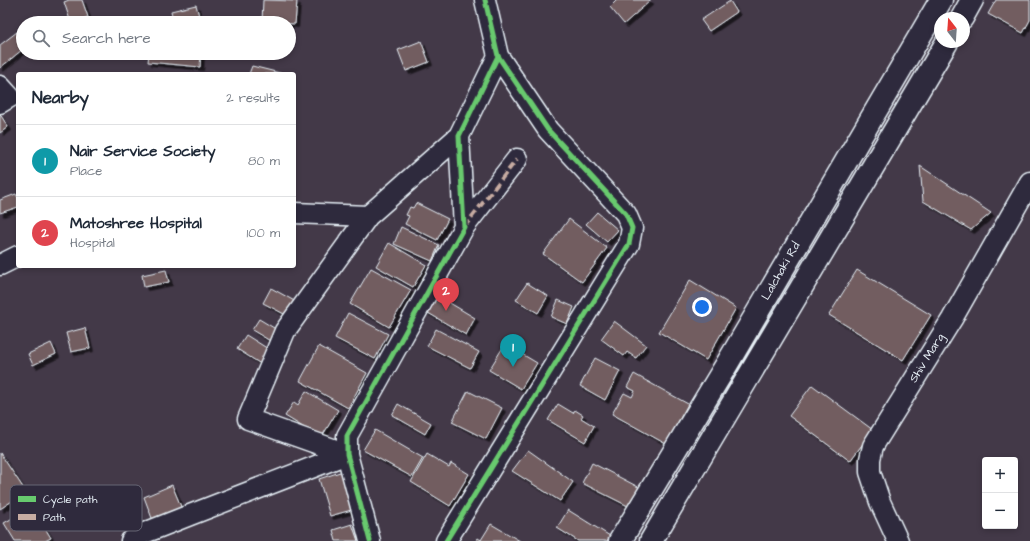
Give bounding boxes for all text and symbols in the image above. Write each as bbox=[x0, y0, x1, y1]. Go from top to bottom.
north arrow bbox=[934, 12, 970, 48]
search box bbox=[16, 16, 296, 60]
icon: search bbox=[30, 27, 52, 49]
text: Search here bbox=[62, 28, 151, 49]
text: Nearby bbox=[32, 86, 89, 110]
text: 2 results bbox=[226, 89, 280, 107]
text: Nair Service Society bbox=[70, 141, 216, 162]
text: 1 bbox=[44, 152, 46, 170]
text: 80 m bbox=[248, 152, 280, 170]
text: Place bbox=[70, 162, 102, 180]
text: Matoshree Hospital bbox=[70, 213, 202, 234]
text: 2 bbox=[41, 224, 49, 242]
text: 100 m bbox=[247, 224, 280, 242]
text: Hospital bbox=[70, 234, 115, 252]
street label: Lalchaki Rd bbox=[757, 239, 805, 303]
pin: 2 bbox=[433, 278, 459, 311]
your location bbox=[692, 297, 712, 317]
street label: Shiv Marg bbox=[905, 330, 950, 387]
pin: 1 bbox=[500, 334, 526, 367]
map controls bbox=[982, 457, 1018, 529]
button: + bbox=[982, 457, 1018, 493]
legend bbox=[10, 485, 142, 531]
text: Cycle path bbox=[43, 492, 98, 508]
button: − bbox=[982, 493, 1018, 529]
text: Path bbox=[43, 510, 66, 525]

